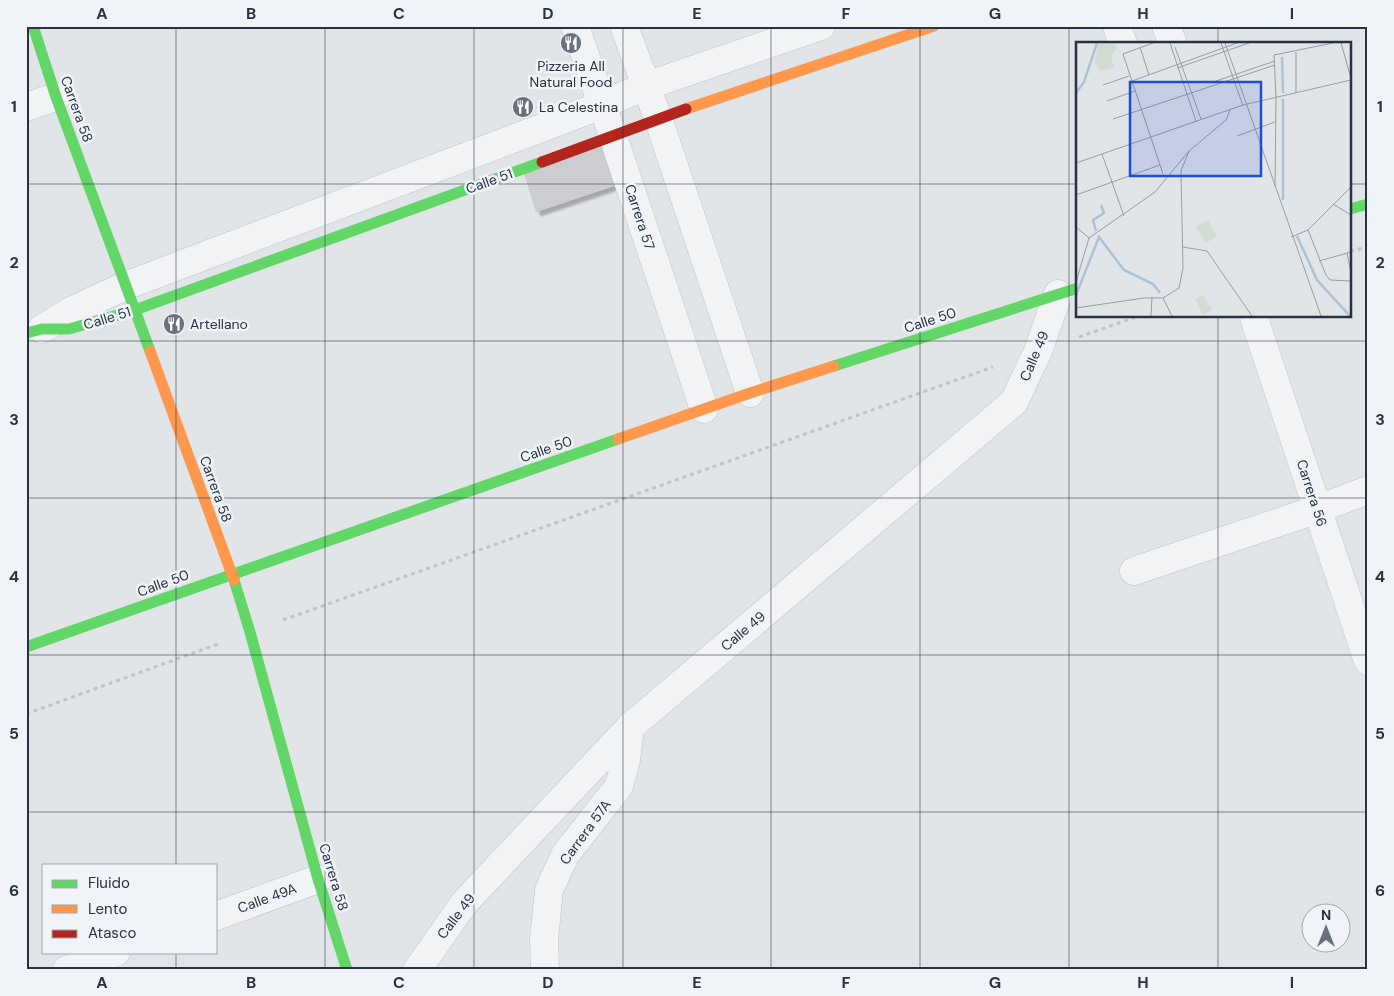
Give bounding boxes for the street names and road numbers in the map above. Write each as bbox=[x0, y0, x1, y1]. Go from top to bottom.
street label: Carrera 58 bbox=[57, 73, 97, 145]
street label: Calle 51 bbox=[463, 164, 515, 198]
street label: Carrera 57 bbox=[621, 182, 659, 252]
street label: Calle 51 bbox=[81, 302, 133, 334]
street label: Calle 50 bbox=[902, 303, 958, 337]
street label: Calle 49 bbox=[1015, 328, 1053, 384]
street label: Calle 50 bbox=[518, 432, 574, 466]
street label: Carrera 58 bbox=[196, 453, 236, 525]
street label: Carrera 56 bbox=[1293, 457, 1331, 529]
street label: Calle 50 bbox=[135, 565, 191, 601]
street label: Calle 49 bbox=[717, 607, 769, 655]
street label: Carrera 57A bbox=[555, 796, 615, 868]
street label: Carrera 58 bbox=[315, 841, 353, 913]
street label: Calle 49A bbox=[235, 879, 299, 917]
street label: Calle 49 bbox=[433, 889, 479, 943]

